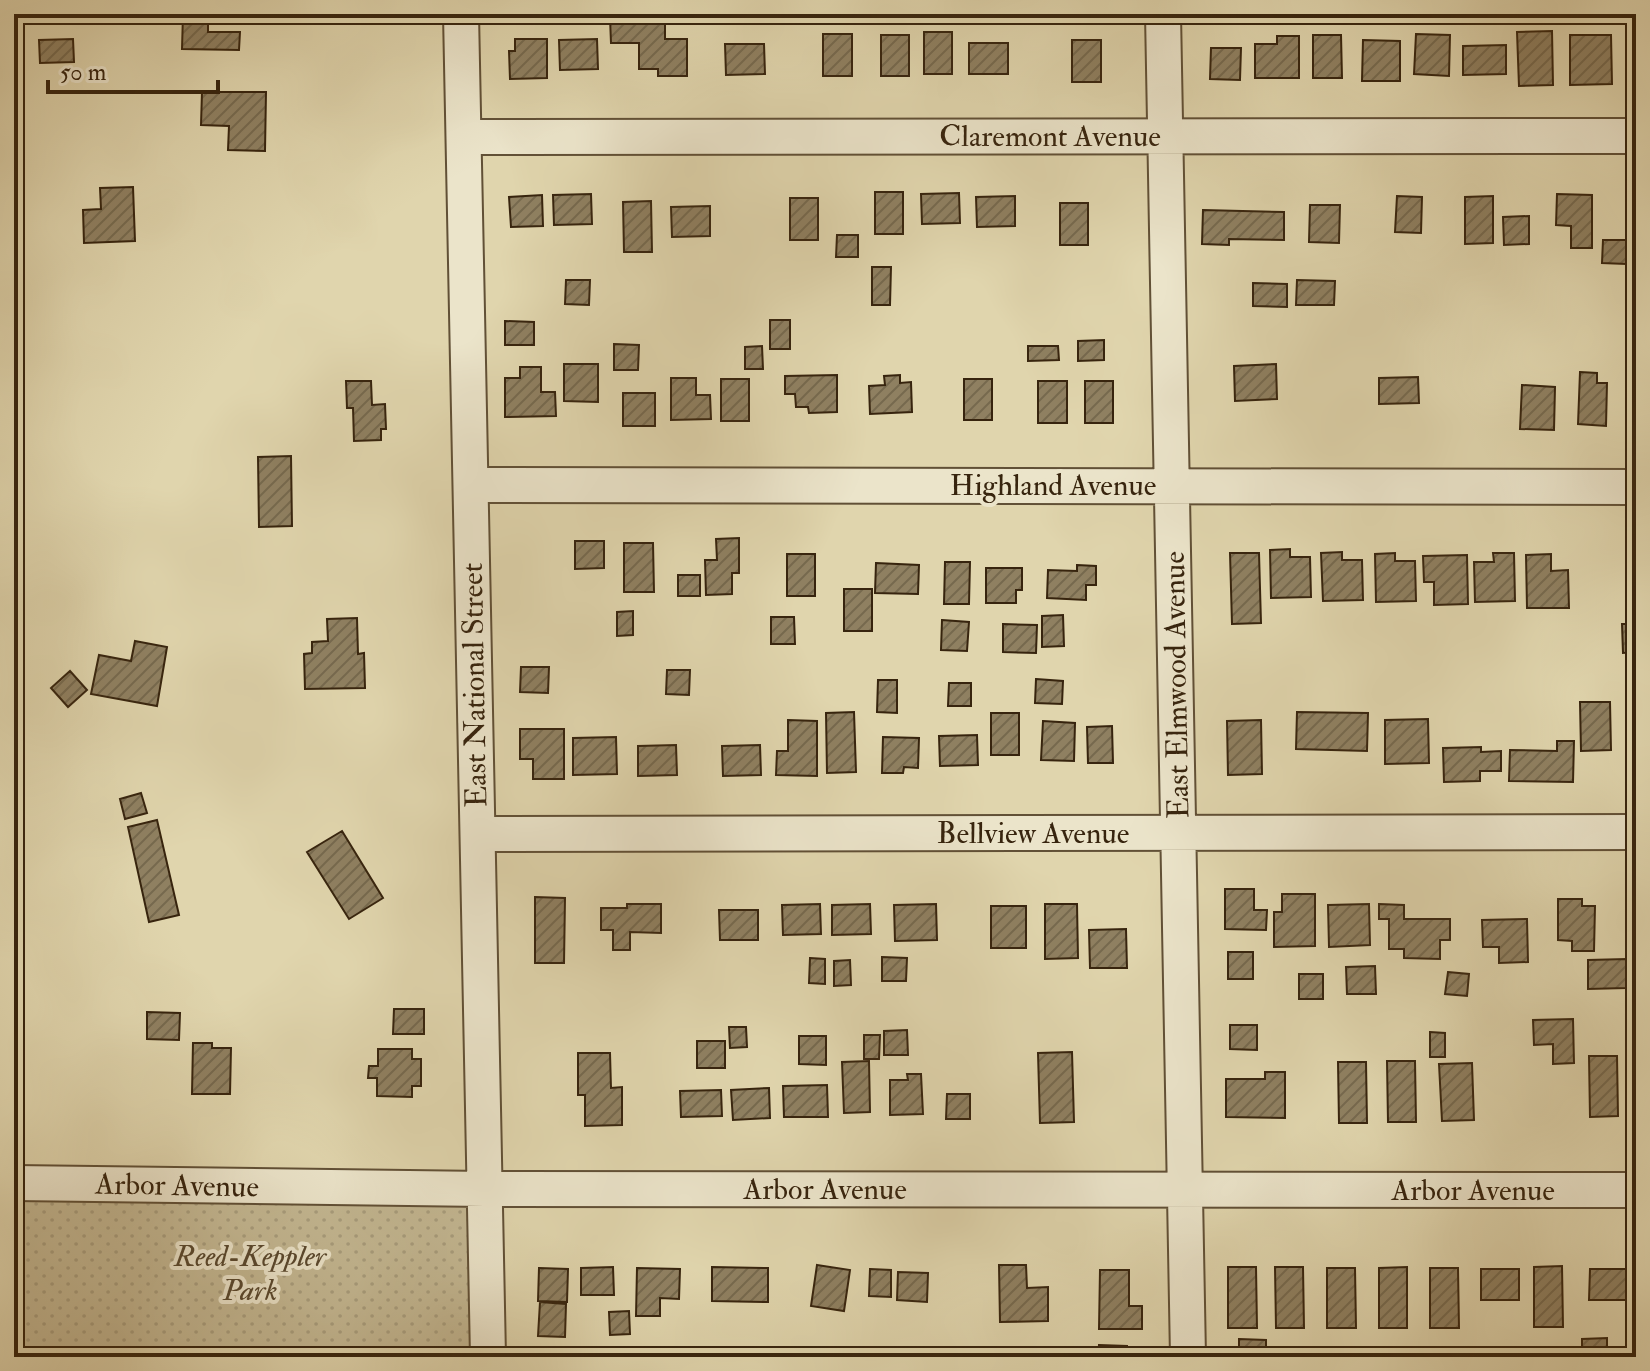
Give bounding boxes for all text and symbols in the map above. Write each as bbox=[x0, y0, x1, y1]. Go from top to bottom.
scale bar bbox=[48, 44, 218, 94]
text: 50 m bbox=[60, 57, 107, 88]
street label: Claremont Avenue bbox=[939, 118, 1161, 155]
street label: Highland Avenue bbox=[950, 467, 1156, 504]
street label: East Elmwood Avenue bbox=[1156, 551, 1197, 819]
street label: East National Street bbox=[454, 562, 495, 808]
street label: Bellview Avenue bbox=[937, 815, 1129, 852]
street label: Arbor Avenue bbox=[94, 1166, 259, 1205]
street label: Arbor Avenue bbox=[742, 1171, 907, 1208]
street label: Arbor Avenue bbox=[1390, 1172, 1555, 1209]
park label: Reed-Keppler Park bbox=[173, 1238, 328, 1309]

